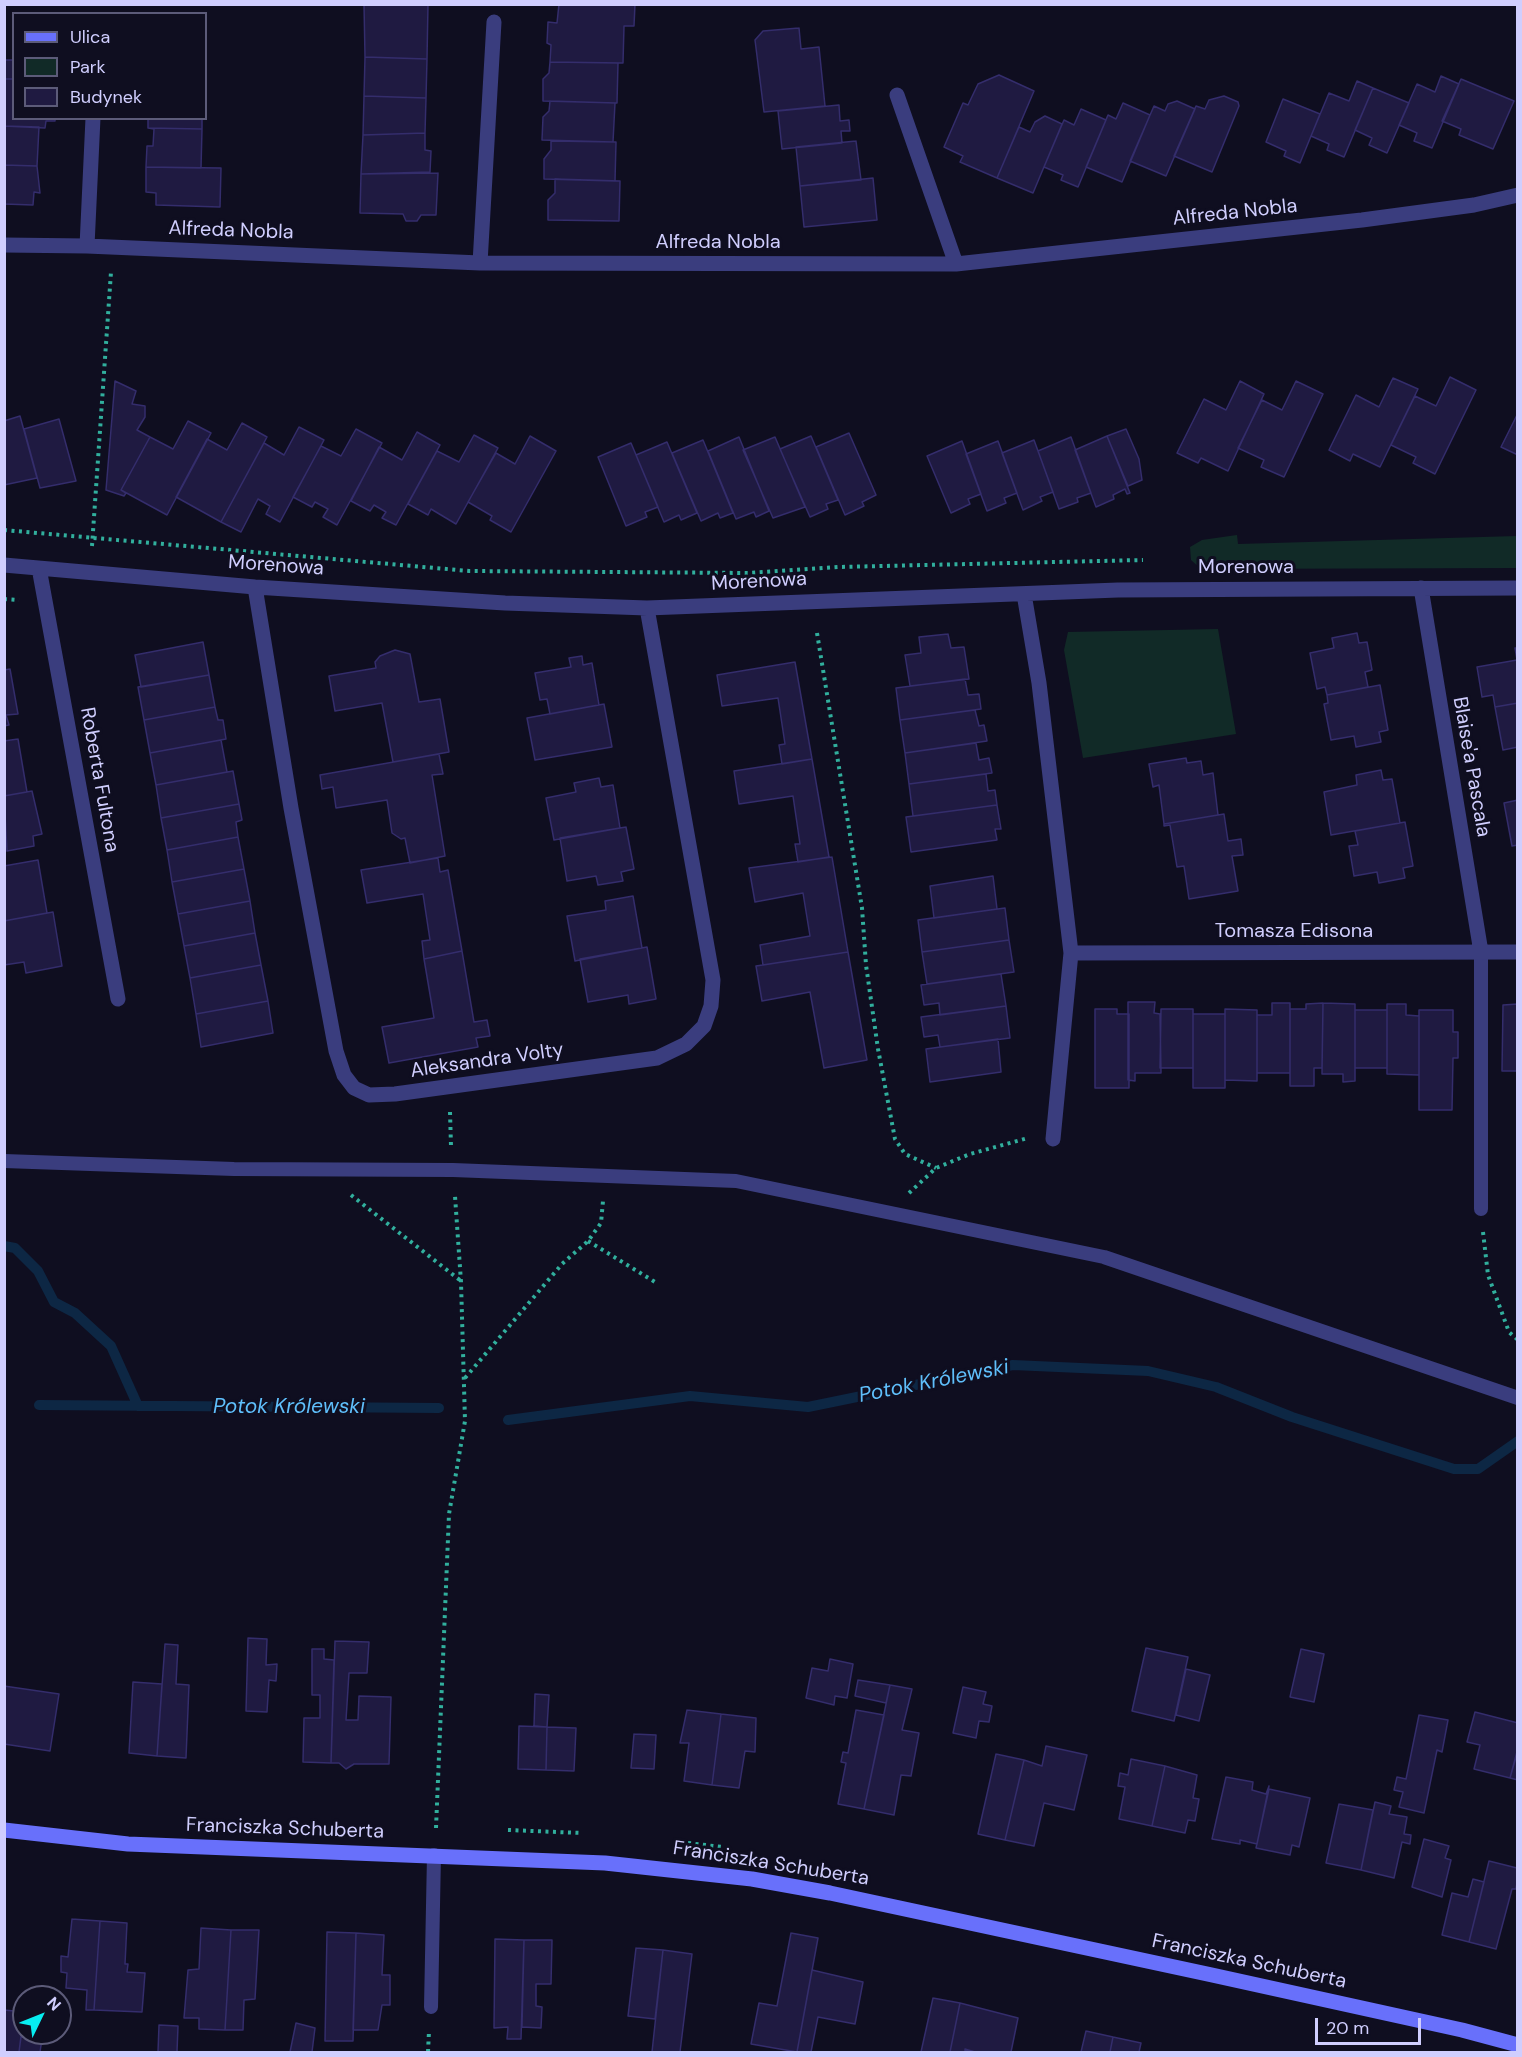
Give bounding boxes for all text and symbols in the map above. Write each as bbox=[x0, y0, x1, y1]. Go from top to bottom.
legend bbox=[12, 12, 207, 120]
text: Ulica bbox=[70, 25, 110, 49]
text: Park bbox=[70, 55, 106, 79]
text: Budynek bbox=[70, 85, 142, 109]
street label: Alfreda Nobla bbox=[1171, 195, 1299, 231]
street label: Alfreda Nobla bbox=[168, 217, 294, 245]
street label: Alfreda Nobla bbox=[655, 231, 781, 255]
street label: Morenowa bbox=[227, 551, 325, 581]
street label: Morenowa bbox=[1198, 556, 1294, 580]
street label: Morenowa bbox=[711, 568, 807, 596]
street label: Blaise'a Pascala bbox=[1447, 695, 1495, 839]
street label: Roberta Fultona bbox=[74, 706, 124, 854]
street label: Tomasza Edisona bbox=[1215, 920, 1373, 944]
street label: Aleksandra Volty bbox=[409, 1038, 565, 1084]
water label: Potok Królewski bbox=[857, 1355, 1011, 1409]
water label: Potok Królewski bbox=[213, 1394, 365, 1420]
street label: Franciszka Schuberta bbox=[186, 1814, 384, 1844]
street label: Franciszka Schuberta bbox=[671, 1837, 871, 1891]
street label: Franciszka Schuberta bbox=[1150, 1930, 1348, 1994]
north arrow bbox=[12, 1985, 72, 2045]
text: N bbox=[42, 1992, 66, 2015]
scale bar bbox=[1318, 2006, 1424, 2044]
text: 20 m bbox=[1326, 2016, 1369, 2040]

